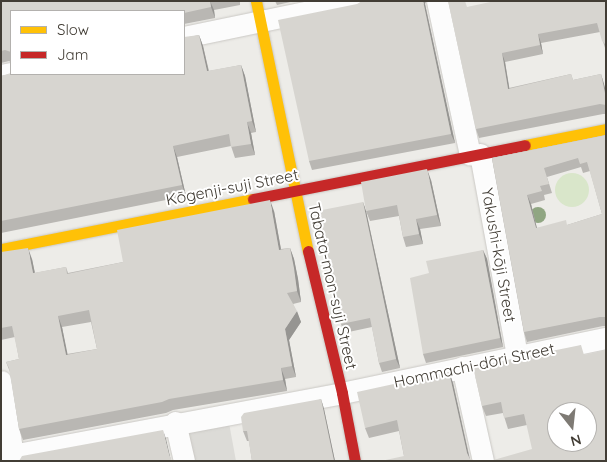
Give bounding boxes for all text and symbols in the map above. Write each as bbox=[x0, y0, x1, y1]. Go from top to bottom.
legend bbox=[10, 10, 185, 75]
text: Slow bbox=[57, 20, 89, 39]
text: Jam bbox=[57, 45, 88, 64]
street label: Kōgenji-suji Street bbox=[164, 165, 300, 209]
street label: Yakushi-kōji Street bbox=[478, 186, 520, 324]
street label: Tabata-mon-suji Street bbox=[304, 201, 362, 371]
street label: Hommachi-dōri Street bbox=[392, 339, 556, 391]
north arrow bbox=[547, 402, 597, 452]
text: N bbox=[568, 430, 583, 451]

